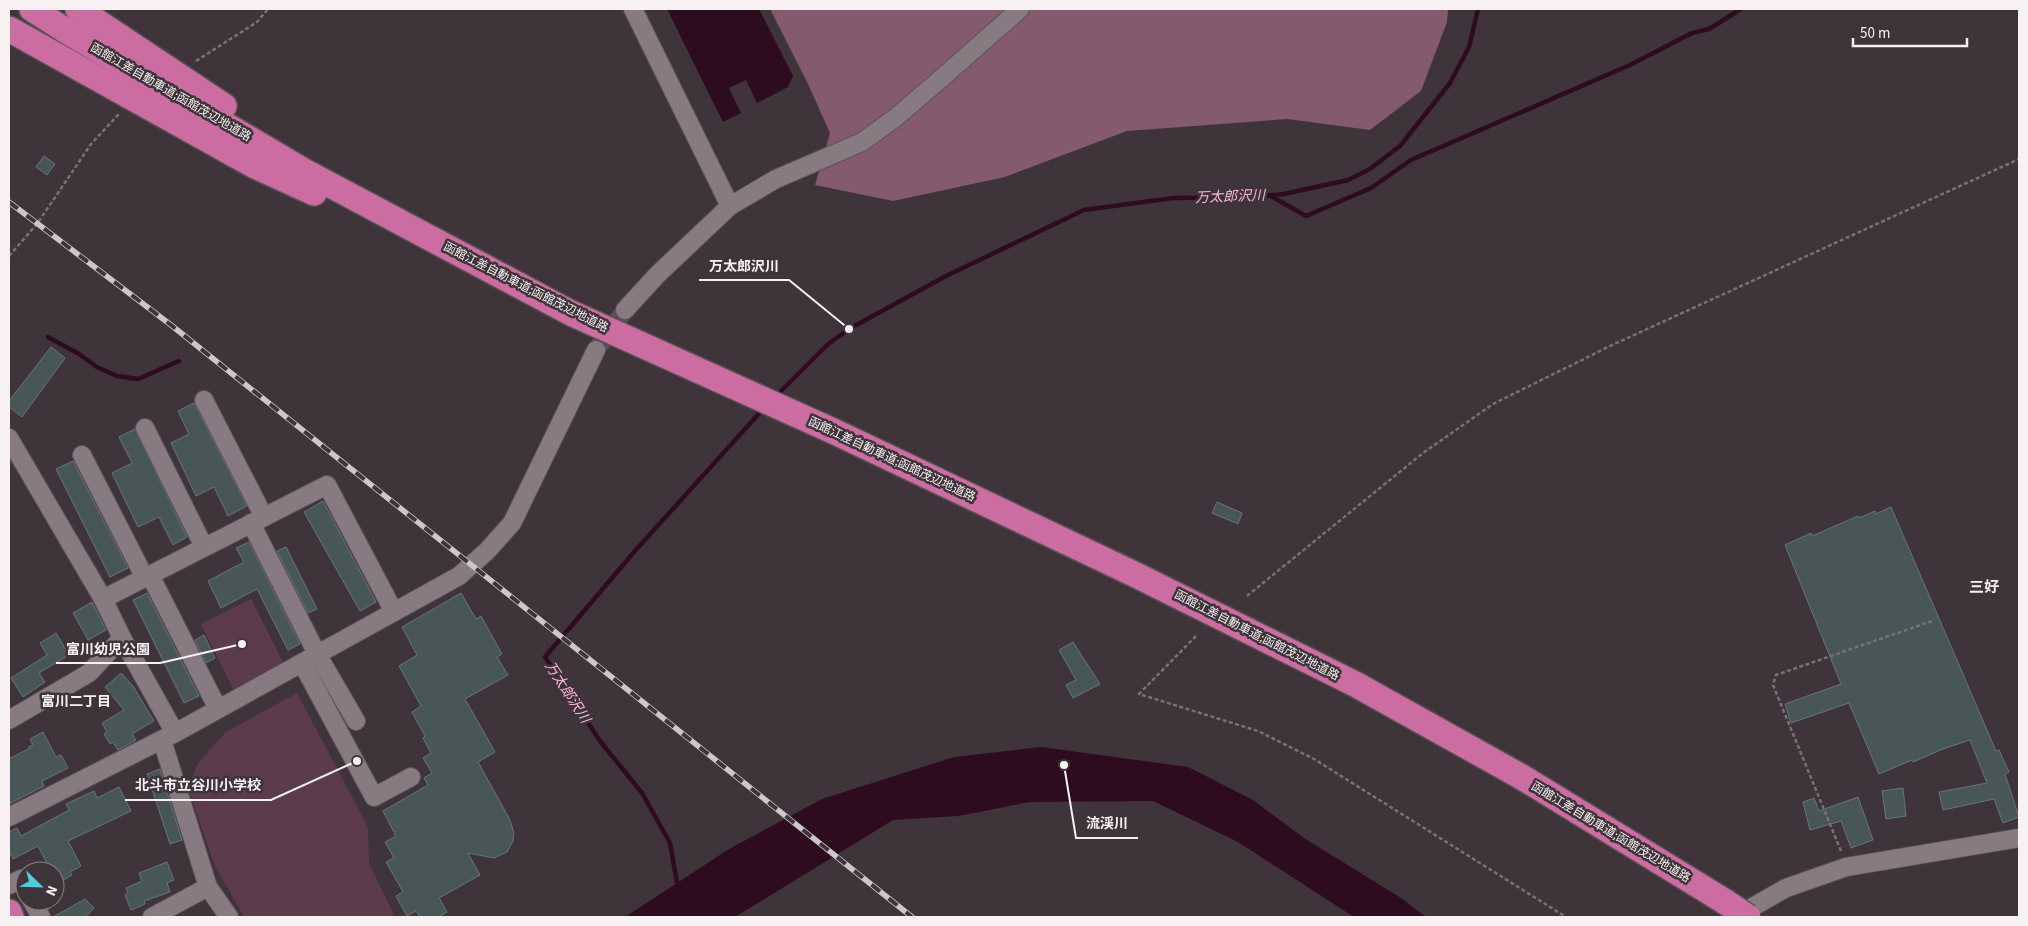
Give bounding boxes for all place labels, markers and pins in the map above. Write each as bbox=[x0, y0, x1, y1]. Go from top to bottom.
callout: 万太郎沢川 bbox=[699, 251, 789, 280]
callout: 富川幼児公園 bbox=[56, 634, 160, 663]
callout: 北斗市立谷川小学校 bbox=[125, 771, 271, 800]
callout: 流渓川 bbox=[1076, 809, 1138, 838]

